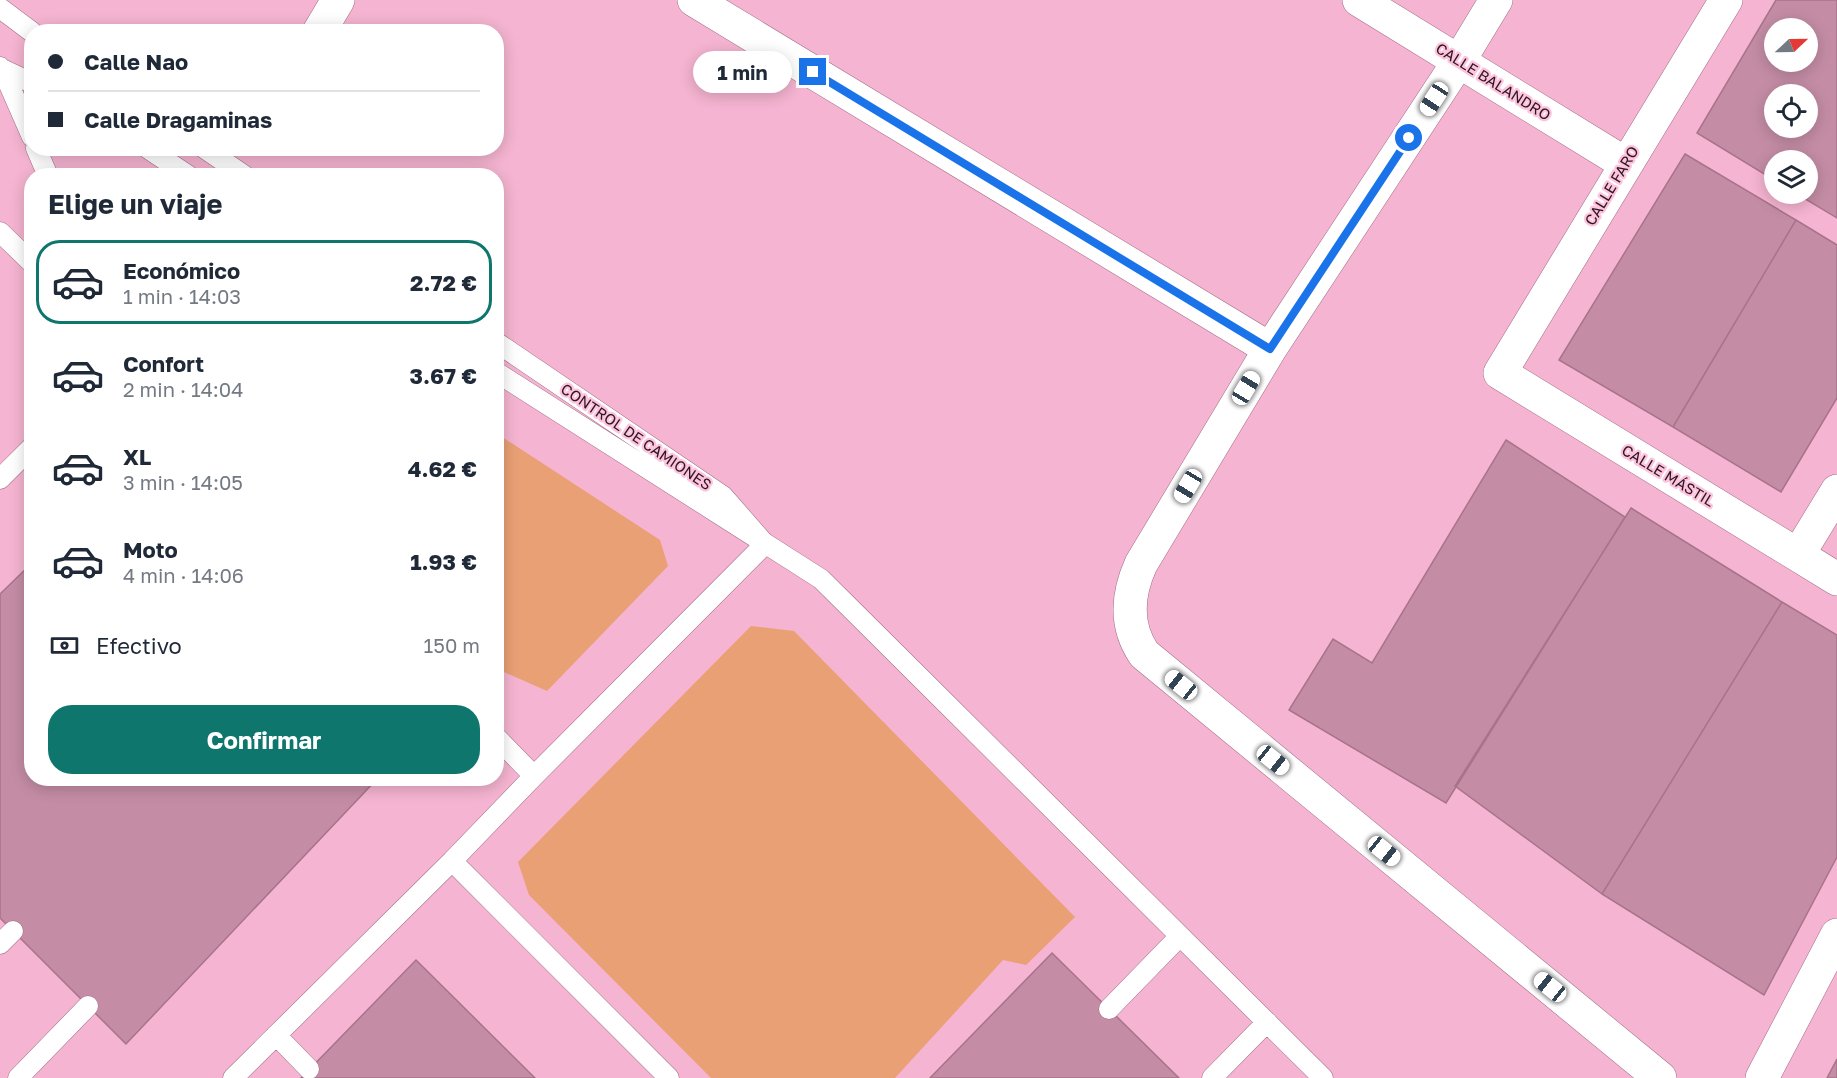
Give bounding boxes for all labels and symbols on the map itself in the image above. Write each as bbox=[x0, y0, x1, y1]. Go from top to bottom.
north arrow bbox=[1764, 18, 1818, 72]
street label: CALLE BALANDRO bbox=[1433, 39, 1554, 124]
callout: 1 min bbox=[693, 51, 792, 93]
route end bbox=[799, 58, 826, 85]
car bbox=[1417, 79, 1451, 119]
route start bbox=[1395, 124, 1422, 151]
street label: CALLE FARO bbox=[1580, 143, 1642, 228]
car bbox=[1229, 368, 1263, 408]
street label: CONTROL DE CAMIONES bbox=[558, 379, 715, 493]
street label: CALLE MÁSTIL bbox=[1619, 440, 1718, 510]
car bbox=[1171, 466, 1205, 506]
car bbox=[1161, 667, 1201, 703]
car bbox=[1253, 742, 1293, 778]
car bbox=[1364, 833, 1404, 869]
car bbox=[1530, 969, 1570, 1005]

